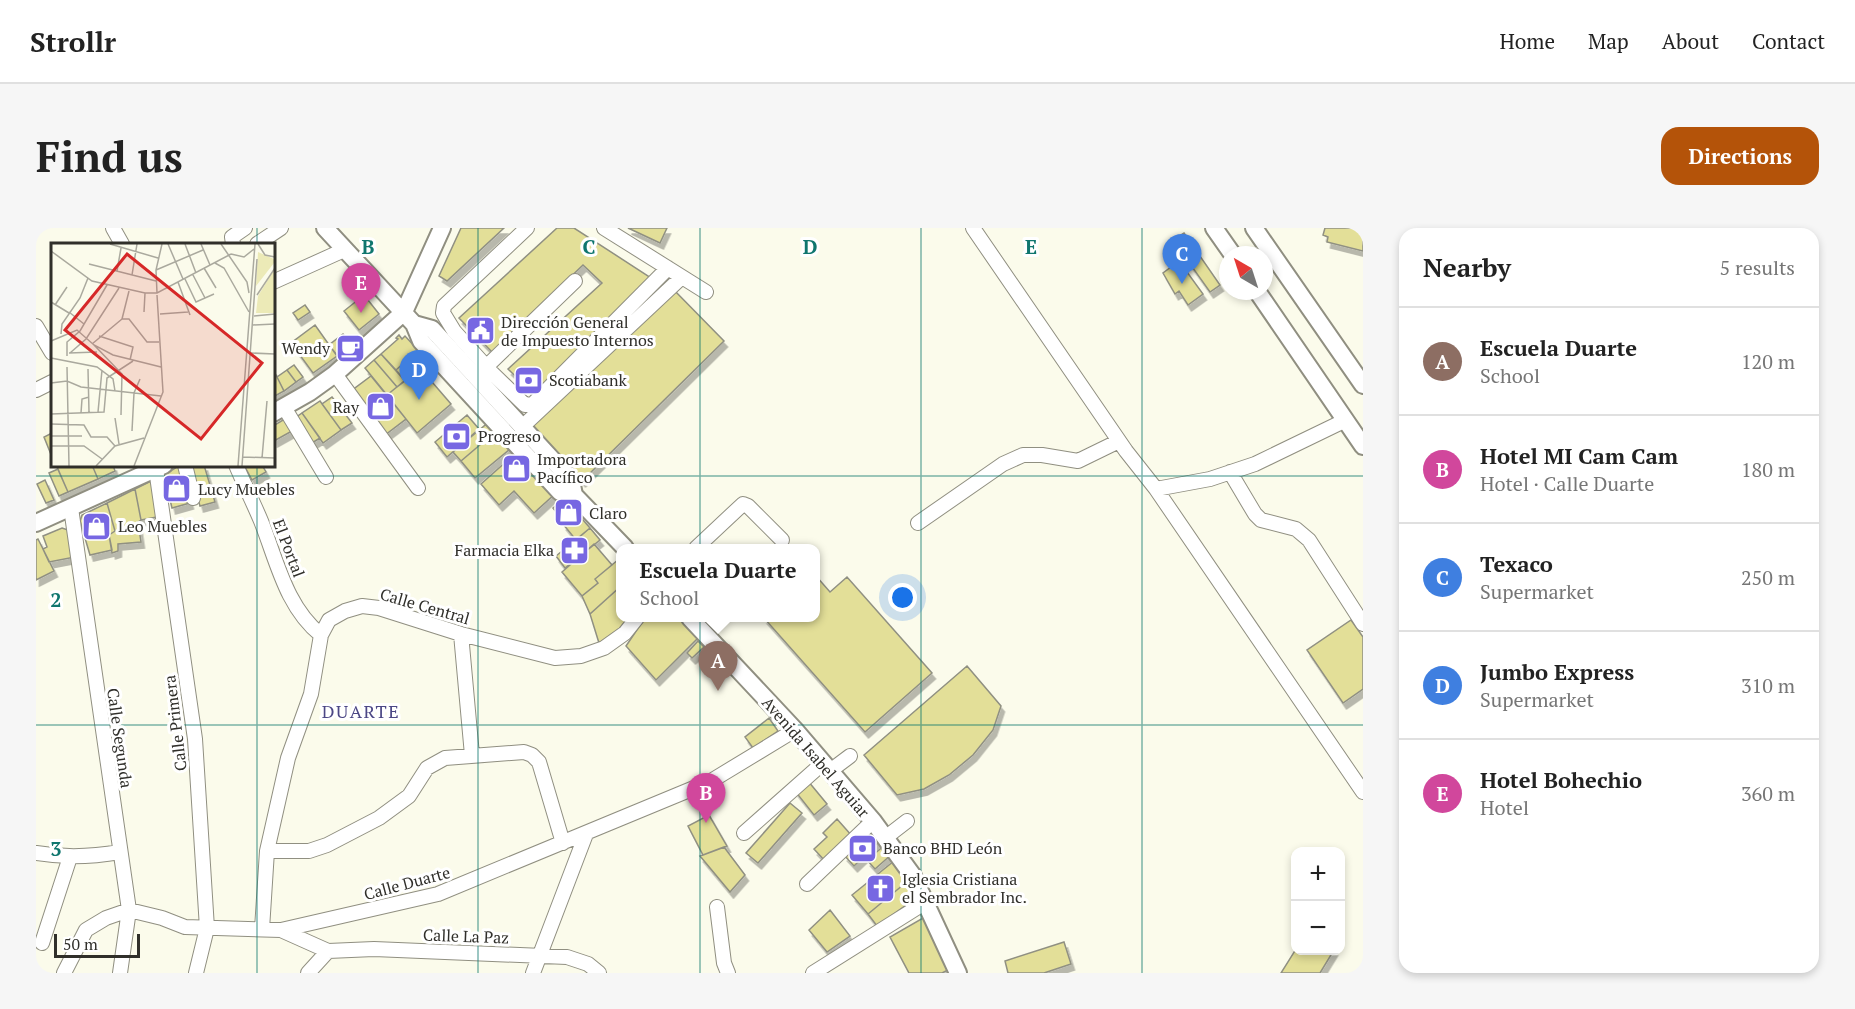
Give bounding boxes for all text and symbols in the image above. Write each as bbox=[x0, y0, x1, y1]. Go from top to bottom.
text: Strollr bbox=[30, 23, 116, 60]
text: Home bbox=[1499, 27, 1555, 55]
text: Map bbox=[1588, 27, 1629, 55]
text: About bbox=[1662, 27, 1719, 55]
text: Contact bbox=[1752, 27, 1825, 55]
button: Directions bbox=[1661, 127, 1819, 185]
text: Find us bbox=[36, 128, 183, 184]
text: B bbox=[362, 233, 375, 260]
text: C bbox=[582, 233, 596, 260]
text: D bbox=[803, 233, 817, 260]
text: E bbox=[1025, 233, 1037, 260]
pin: C bbox=[1162, 235, 1202, 284]
inset map bbox=[51, 243, 274, 466]
north arrow bbox=[1219, 246, 1273, 300]
text: Nearby bbox=[1423, 250, 1511, 284]
text: 5 results bbox=[1720, 254, 1795, 281]
pin: E bbox=[342, 264, 380, 313]
place label: Dirección General de Impuesto Internos bbox=[501, 311, 654, 351]
public building icon: Dirección General de Impuesto Internos bbox=[464, 315, 496, 347]
cafe icon: Wendy bbox=[335, 332, 367, 364]
text: Escuela Duarte bbox=[1480, 333, 1637, 362]
place label: Wendy bbox=[282, 337, 331, 359]
text: A bbox=[1435, 348, 1450, 375]
text: 120 m bbox=[1741, 348, 1795, 375]
pin: D bbox=[400, 350, 439, 400]
text: School bbox=[1480, 362, 1540, 389]
bank icon: Scotiabank bbox=[512, 364, 544, 396]
place label: Scotiabank bbox=[549, 369, 628, 391]
shop icon: Ray bbox=[364, 391, 396, 423]
place label: Ray bbox=[333, 396, 360, 418]
bank icon: Progreso bbox=[441, 420, 473, 452]
place label: Progreso bbox=[478, 425, 541, 447]
text: Hotel MI Cam Cam bbox=[1480, 441, 1678, 470]
place label: Importadora Pacífico bbox=[537, 448, 626, 488]
shop icon: Importadora Pacífico bbox=[500, 452, 532, 484]
text: B bbox=[1436, 456, 1449, 483]
text: 180 m bbox=[1741, 456, 1795, 483]
text: Hotel · Calle Duarte bbox=[1480, 470, 1654, 497]
shop icon: Lucy Muebles bbox=[161, 473, 193, 505]
place label: Lucy Muebles bbox=[198, 478, 295, 500]
shop icon: Claro bbox=[552, 497, 584, 529]
place label: Claro bbox=[589, 502, 627, 524]
shop icon: Leo Muebles bbox=[81, 510, 113, 542]
place label: Leo Muebles bbox=[118, 515, 207, 537]
street label: El Portal bbox=[268, 516, 310, 581]
pharmacy icon: Farmacia Elka bbox=[559, 534, 591, 566]
place label: Farmacia Elka bbox=[454, 539, 554, 561]
popup bbox=[616, 544, 820, 622]
text: Texaco bbox=[1480, 549, 1553, 578]
text: Escuela Duarte bbox=[639, 555, 797, 584]
text: C bbox=[1436, 564, 1449, 591]
text: 250 m bbox=[1741, 564, 1795, 591]
text: Supermarket bbox=[1480, 578, 1594, 605]
street label: Calle Central bbox=[378, 583, 473, 629]
your location bbox=[888, 583, 917, 612]
text: School bbox=[639, 584, 699, 611]
text: 2 bbox=[50, 586, 62, 613]
pin: A bbox=[698, 642, 738, 691]
text: Jumbo Express bbox=[1480, 657, 1634, 686]
text: D bbox=[1435, 672, 1450, 699]
text: 310 m bbox=[1741, 672, 1795, 699]
street label: Calle Primera bbox=[158, 674, 192, 772]
text: Supermarket bbox=[1480, 686, 1594, 713]
street label: Calle Segunda bbox=[102, 687, 138, 789]
street label: Avenida Isabel Aguiar bbox=[757, 692, 875, 823]
district label: DUARTE bbox=[322, 699, 400, 723]
text: Hotel Bohechio bbox=[1480, 765, 1642, 794]
pin: B bbox=[686, 774, 726, 823]
text: E bbox=[1436, 780, 1449, 807]
text: 360 m bbox=[1741, 780, 1795, 807]
text: Hotel bbox=[1480, 794, 1529, 821]
bank icon: Banco BHD León bbox=[846, 832, 878, 864]
text: 3 bbox=[50, 835, 62, 862]
place label: Banco BHD León bbox=[883, 837, 1003, 859]
map controls bbox=[1291, 847, 1345, 955]
button: + bbox=[1291, 847, 1345, 901]
street label: Calle Duarte bbox=[361, 861, 453, 905]
place label: Iglesia Cristiana el Sembrador Inc. bbox=[902, 868, 1027, 908]
church icon: Iglesia Cristiana el Sembrador Inc. bbox=[865, 872, 897, 904]
button: − bbox=[1291, 901, 1345, 955]
street label: Calle La Paz bbox=[423, 924, 509, 948]
scale bar bbox=[54, 931, 140, 958]
text: 50 m bbox=[63, 933, 98, 955]

